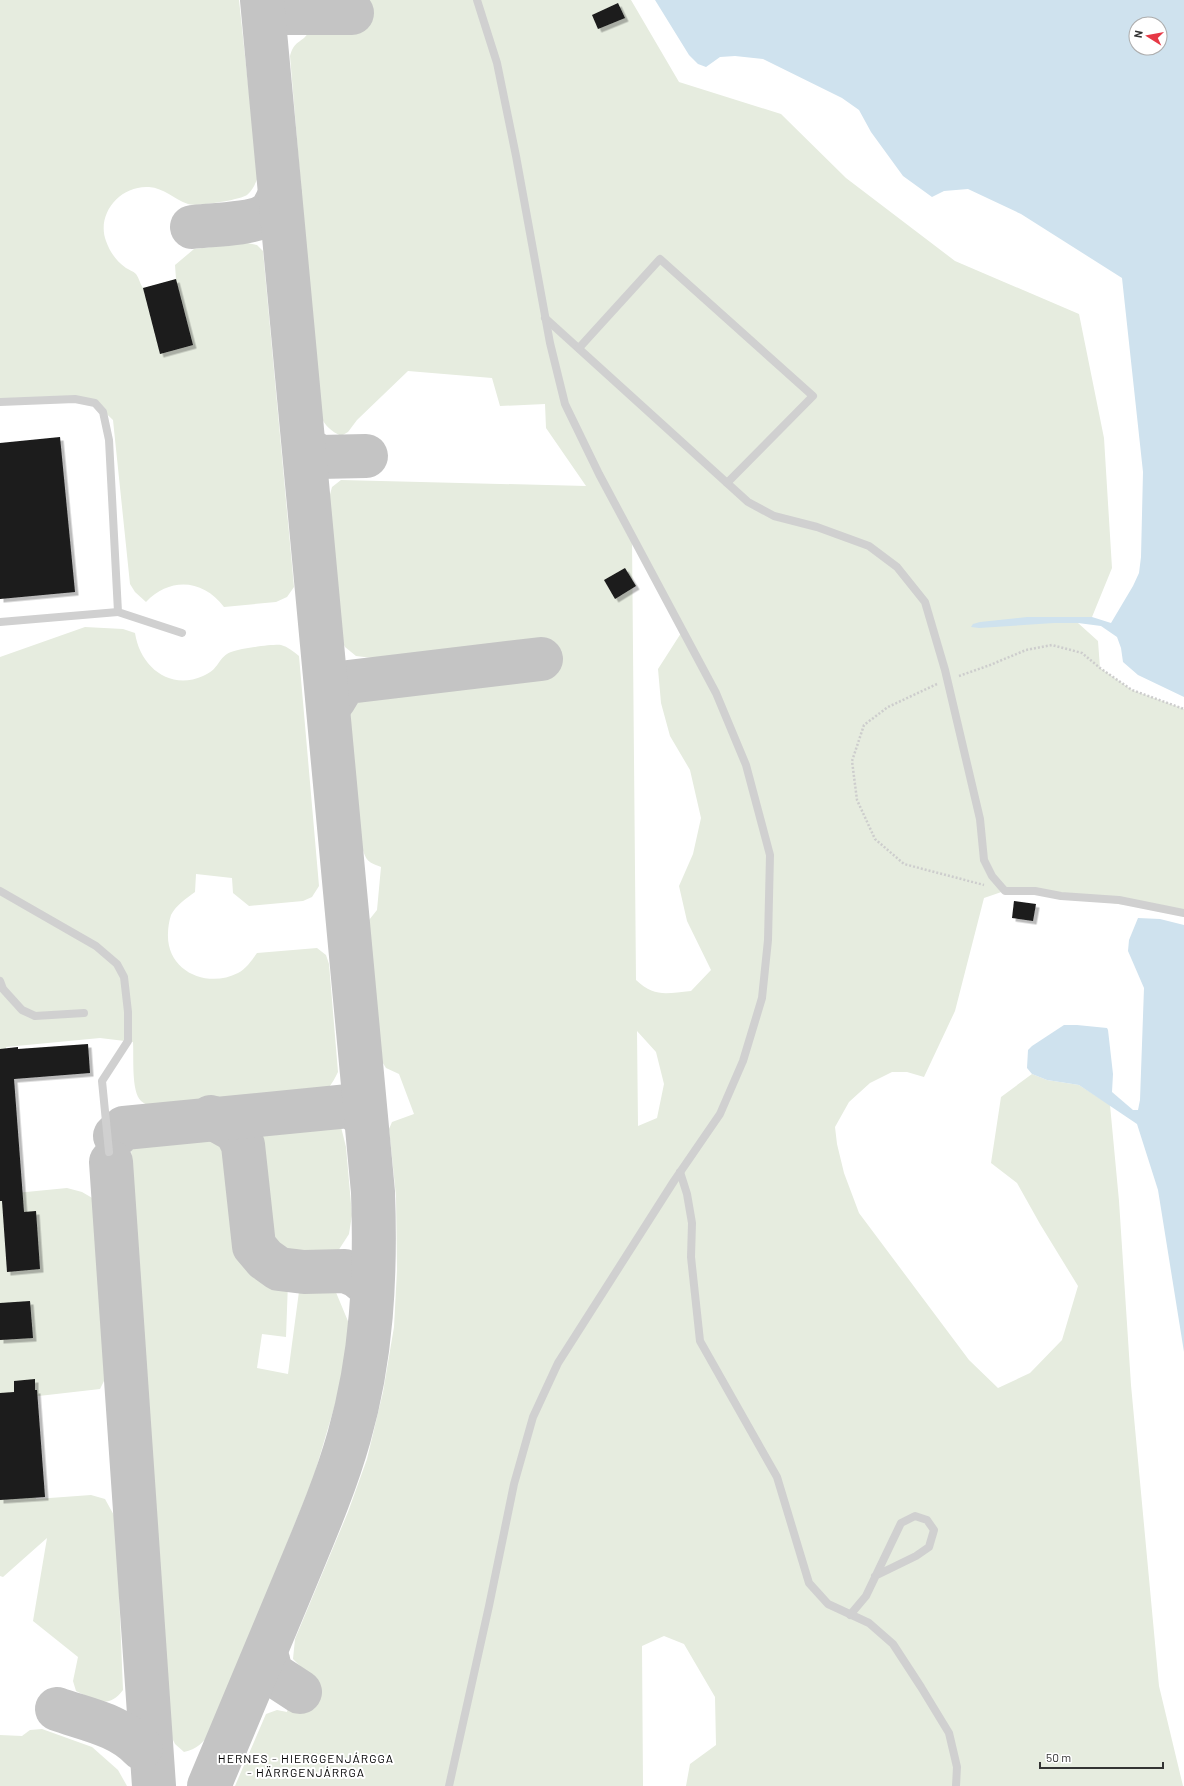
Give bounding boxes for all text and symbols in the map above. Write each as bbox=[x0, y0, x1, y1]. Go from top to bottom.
north arrow bbox=[1128, 16, 1168, 56]
text: N bbox=[1131, 29, 1145, 39]
scale bar bbox=[1040, 1744, 1163, 1770]
text: 50 m bbox=[1046, 1750, 1071, 1764]
district label: HERNES - HIERGGENJÁRGGA - HÄRRGENJÁRRGA bbox=[218, 1751, 394, 1779]

